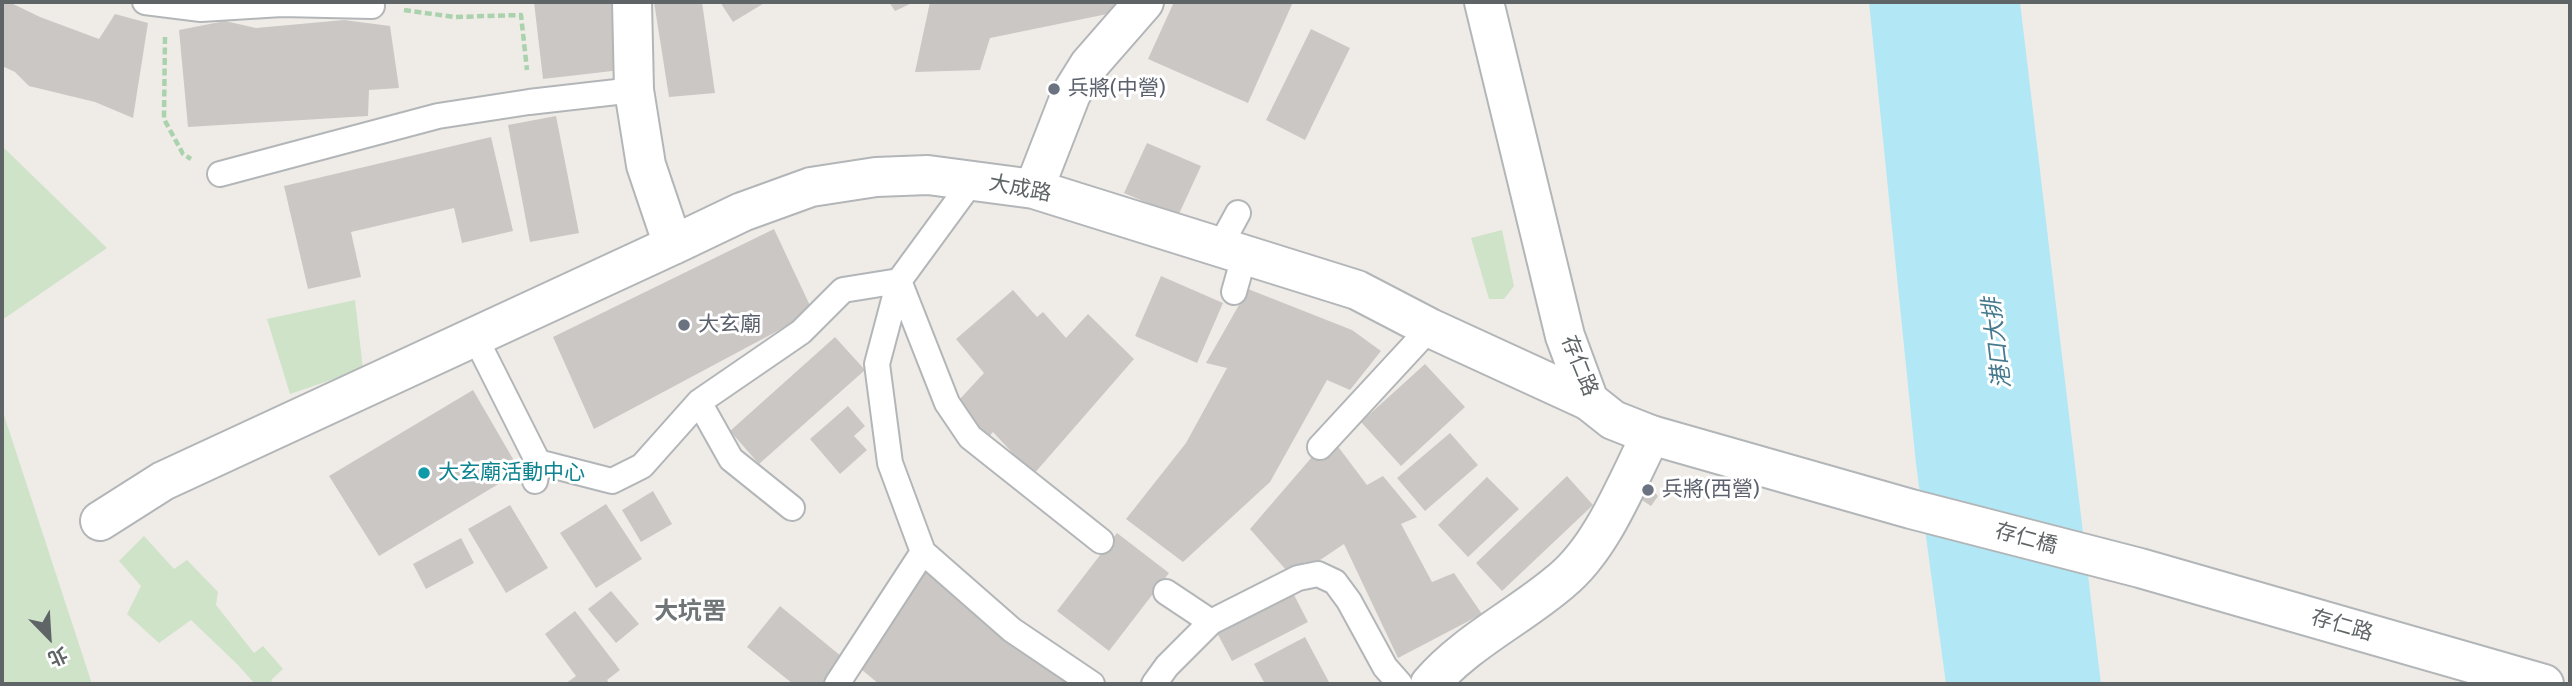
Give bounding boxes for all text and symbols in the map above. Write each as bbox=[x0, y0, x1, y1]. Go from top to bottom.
place label: 兵將(中營) bbox=[1068, 76, 1166, 102]
marker: 兵將(中營) bbox=[1046, 81, 1062, 97]
street label: 大成路 bbox=[987, 171, 1053, 207]
water label: 港口大排 bbox=[1979, 296, 2017, 390]
place label: 大玄廟 bbox=[698, 312, 761, 338]
marker: 大玄廟 bbox=[676, 317, 692, 333]
street label: 存仁路 bbox=[1556, 332, 1602, 400]
place label: 大玄廟活動中心 bbox=[438, 460, 585, 486]
marker: 大玄廟活動中心 bbox=[416, 465, 432, 481]
place label: 兵將(西營) bbox=[1662, 477, 1760, 503]
marker: 兵將(西營) bbox=[1640, 482, 1656, 498]
street label: 存仁橋 bbox=[1992, 519, 2060, 559]
district label: 大坑罟 bbox=[654, 598, 726, 626]
north arrow bbox=[14, 602, 84, 672]
street label: 存仁路 bbox=[2308, 605, 2376, 647]
text: 北 bbox=[44, 642, 71, 671]

